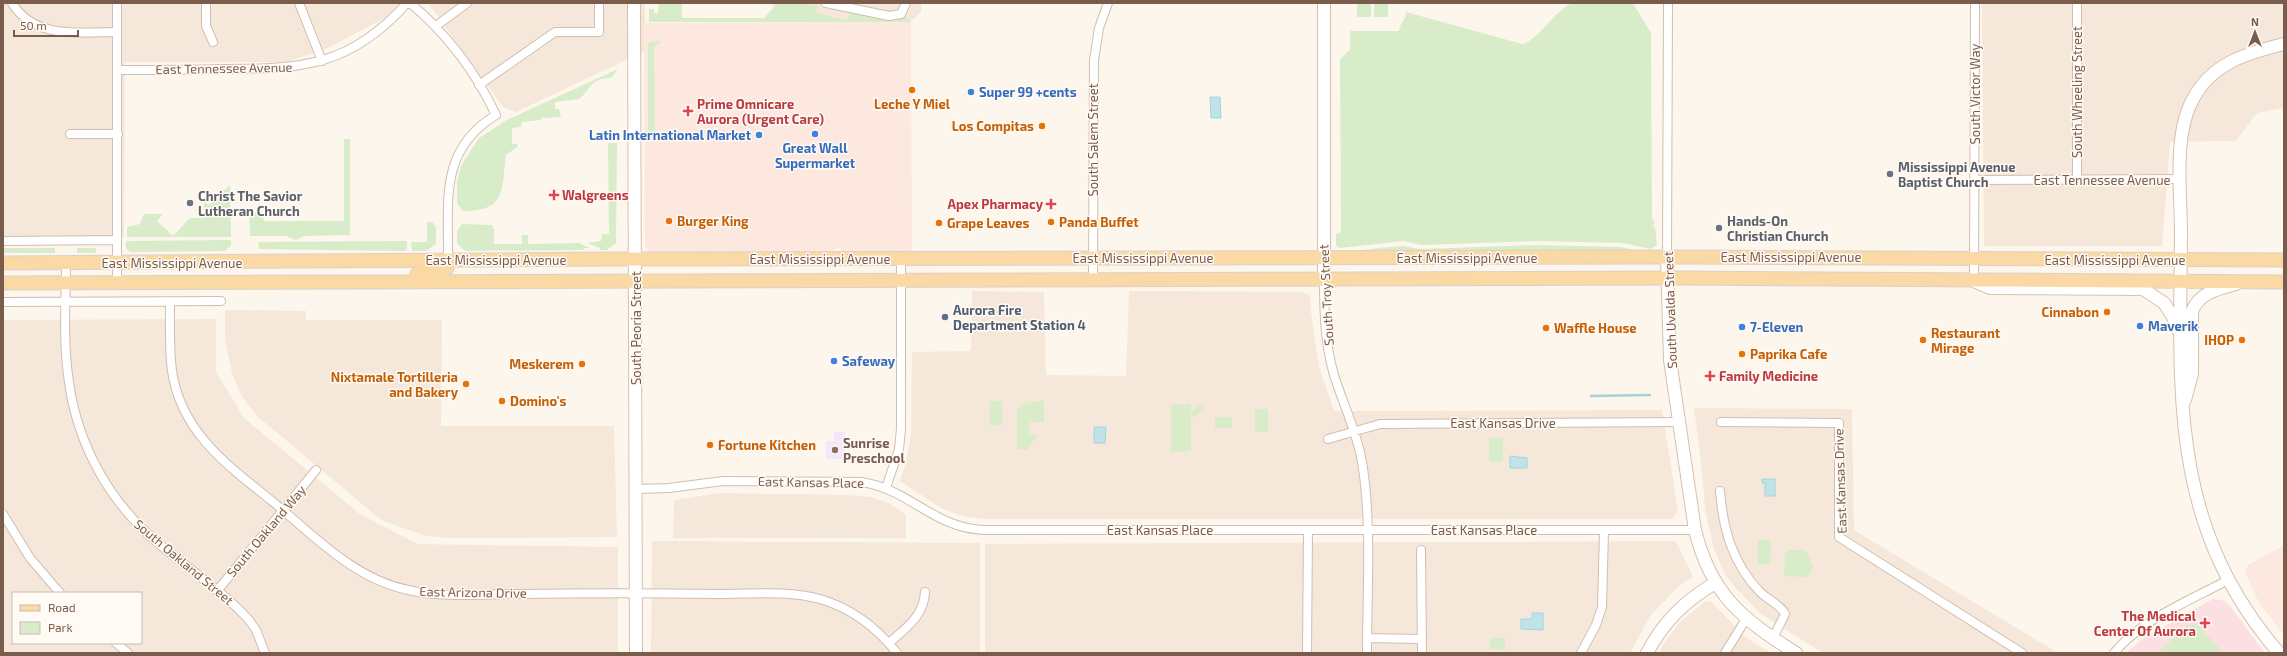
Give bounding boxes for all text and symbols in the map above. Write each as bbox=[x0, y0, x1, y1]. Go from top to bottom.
scale bar bbox=[14, 12, 78, 38]
north arrow bbox=[2235, 12, 2275, 52]
text: N bbox=[2251, 15, 2259, 28]
text: 50 m bbox=[20, 18, 47, 32]
street label: South Wheeling Street bbox=[2069, 26, 2085, 158]
street label: South Victor Way bbox=[1967, 43, 1983, 144]
street label: East Tennessee Avenue bbox=[155, 59, 293, 77]
street label: South Salem Street bbox=[1085, 83, 1101, 197]
place label: Super 99 +cents bbox=[979, 84, 1077, 100]
marker: Leche Y Miel bbox=[907, 85, 917, 95]
marker: Super 99 +cents bbox=[966, 87, 976, 97]
place label: Prime Omnicare Aurora (Urgent Care) bbox=[697, 96, 824, 127]
place label: Leche Y Miel bbox=[874, 96, 951, 112]
marker: Prime Omnicare Aurora (Urgent Care) bbox=[682, 105, 694, 117]
place label: Los Compitas bbox=[952, 118, 1034, 134]
marker: Los Compitas bbox=[1037, 121, 1047, 131]
place label: Latin International Market bbox=[589, 127, 752, 143]
marker: Great Wall Supermarket bbox=[810, 129, 820, 139]
marker: Latin International Market bbox=[754, 130, 764, 140]
place label: Great Wall Supermarket bbox=[775, 140, 856, 171]
place label: Mississippi Avenue Baptist Church bbox=[1898, 159, 2016, 190]
marker: Mississippi Avenue Baptist Church bbox=[1885, 169, 1895, 179]
street label: East Tennessee Avenue bbox=[2033, 172, 2171, 188]
place label: Walgreens bbox=[562, 187, 629, 203]
place label: Christ The Savior Lutheran Church bbox=[198, 188, 303, 219]
marker: Walgreens bbox=[549, 190, 559, 200]
place label: Apex Pharmacy bbox=[948, 196, 1044, 212]
marker: Christ The Savior Lutheran Church bbox=[185, 198, 195, 208]
marker: Apex Pharmacy bbox=[1046, 199, 1056, 209]
place label: Burger King bbox=[677, 213, 749, 229]
place label: Hands-On Christian Church bbox=[1727, 213, 1829, 244]
place label: Panda Buffet bbox=[1059, 214, 1139, 230]
place label: Grape Leaves bbox=[947, 215, 1030, 231]
marker: Burger King bbox=[664, 216, 674, 226]
marker: Panda Buffet bbox=[1046, 217, 1056, 227]
marker: Grape Leaves bbox=[934, 218, 944, 228]
marker: Hands-On Christian Church bbox=[1714, 223, 1724, 233]
street label: South Troy Street bbox=[1315, 244, 1337, 346]
street label: East Mississippi Avenue bbox=[1721, 249, 1861, 265]
street label: East Mississippi Avenue bbox=[1073, 250, 1213, 266]
street label: East Mississippi Avenue bbox=[1397, 250, 1537, 266]
street label: East Mississippi Avenue bbox=[750, 251, 890, 267]
street label: South Uvalda Street bbox=[1660, 251, 1680, 369]
street label: East Mississippi Avenue bbox=[426, 252, 566, 268]
street label: East Mississippi Avenue bbox=[2045, 252, 2185, 268]
street label: East Mississippi Avenue bbox=[102, 255, 242, 271]
street label: South Peoria Street bbox=[628, 271, 644, 385]
place label: Aurora Fire Department Station 4 bbox=[953, 302, 1086, 333]
place label: Cinnabon bbox=[2042, 304, 2099, 320]
marker: Cinnabon bbox=[2102, 307, 2112, 317]
marker: Aurora Fire Department Station 4 bbox=[940, 312, 950, 322]
place label: Maverik bbox=[2148, 318, 2199, 334]
place label: 7-Eleven bbox=[1750, 319, 1804, 335]
place label: Waffle House bbox=[1554, 320, 1637, 336]
marker: Maverik bbox=[2135, 321, 2145, 331]
marker: 7-Eleven bbox=[1737, 322, 1747, 332]
marker: Waffle House bbox=[1541, 323, 1551, 333]
place label: Restaurant Mirage bbox=[1931, 325, 2001, 356]
place label: IHOP bbox=[2204, 332, 2234, 348]
marker: Restaurant Mirage bbox=[1918, 335, 1928, 345]
marker: IHOP bbox=[2237, 335, 2247, 345]
place label: Paprika Cafe bbox=[1750, 346, 1827, 362]
marker: Paprika Cafe bbox=[1737, 349, 1747, 359]
place label: Safeway bbox=[842, 353, 896, 369]
place label: Meskerem bbox=[509, 356, 574, 372]
marker: Safeway bbox=[829, 356, 839, 366]
marker: Meskerem bbox=[577, 359, 587, 369]
place label: Family Medicine bbox=[1719, 368, 1818, 384]
place label: Nixtamale Tortilleria and Bakery bbox=[331, 369, 459, 400]
marker: Family Medicine bbox=[1704, 370, 1716, 382]
marker: Nixtamale Tortilleria and Bakery bbox=[461, 379, 471, 389]
place label: Domino's bbox=[510, 393, 567, 409]
marker: Domino's bbox=[497, 396, 507, 406]
street label: East Kansas Drive bbox=[1450, 415, 1556, 431]
street label: East Kansas Drive bbox=[1830, 428, 1850, 534]
place label: Sunrise Preschool bbox=[843, 435, 905, 466]
place label: Fortune Kitchen bbox=[718, 437, 816, 453]
marker: Fortune Kitchen bbox=[705, 440, 715, 450]
marker: Sunrise Preschool bbox=[830, 445, 840, 455]
street label: East Kansas Place bbox=[758, 473, 864, 491]
street label: South Oakland Way bbox=[223, 482, 309, 580]
street label: South Oakland Street bbox=[131, 516, 237, 608]
street label: East Kansas Place bbox=[1107, 522, 1213, 538]
street label: East Kansas Place bbox=[1431, 522, 1537, 538]
street label: East Arizona Drive bbox=[419, 583, 527, 601]
legend bbox=[12, 592, 142, 644]
text: Road bbox=[48, 600, 76, 614]
place label: The Medical Center Of Aurora bbox=[2094, 608, 2197, 639]
marker: The Medical Center Of Aurora bbox=[2199, 617, 2211, 629]
text: Park bbox=[48, 620, 73, 634]

